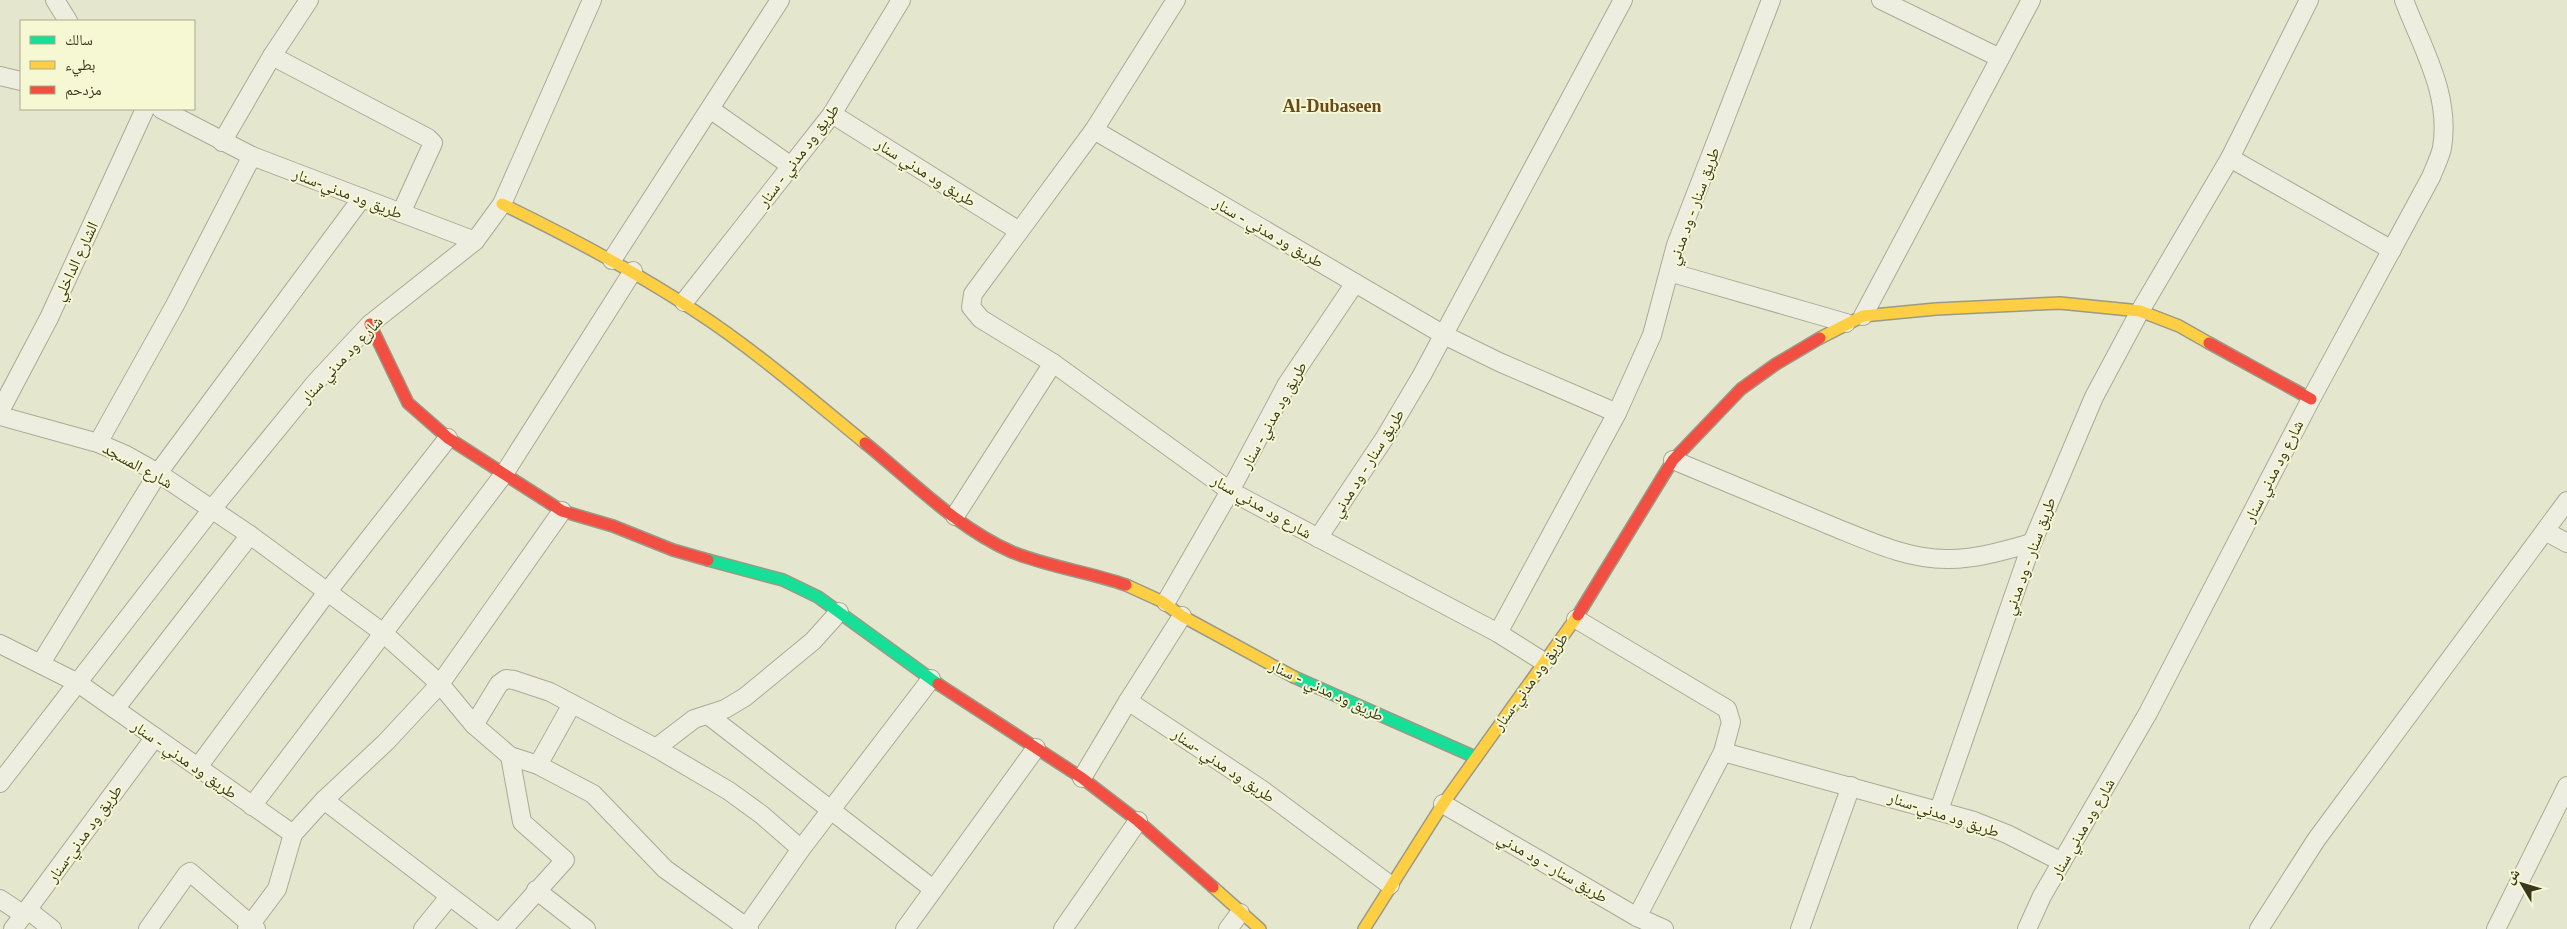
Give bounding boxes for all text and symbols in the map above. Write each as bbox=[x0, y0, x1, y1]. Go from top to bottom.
legend bbox=[20, 20, 195, 110]
text: سالك bbox=[65, 32, 93, 48]
text: بطيء bbox=[65, 57, 95, 77]
text: مزدحم bbox=[65, 82, 102, 100]
district label: Al-Dubaseen bbox=[1282, 96, 1382, 116]
street label: طريق ود مدني - سنار bbox=[754, 101, 846, 213]
street label: طريق ود مدني سنار bbox=[870, 134, 979, 213]
street label: طريق سنار - ود مدني bbox=[1664, 145, 1726, 269]
street label: طريق ود مدني-سنار bbox=[288, 164, 405, 226]
street label: طريق ود مدني - سنار bbox=[1208, 194, 1327, 274]
street label: الشارع الداخلي bbox=[50, 219, 105, 305]
street label: شارع ود مدني سنار bbox=[296, 313, 389, 410]
street label: طريق ود مدني- سنار bbox=[1236, 359, 1313, 475]
street label: طريق سنار - ود مدني bbox=[1327, 406, 1411, 522]
street label: شارع ود مدني سنار bbox=[2240, 417, 2310, 528]
street label: شارع المسجد bbox=[99, 439, 176, 493]
street label: شارع ود مدني سنار bbox=[1206, 471, 1315, 545]
street label: طريق سنار - ود مدني bbox=[2000, 495, 2062, 619]
street label: طريق ود مدني-سنار bbox=[1489, 629, 1575, 736]
street label: طريق ود مدني - سنار bbox=[1264, 656, 1387, 728]
street label: طريق ود مدني - سنار bbox=[126, 716, 240, 805]
street label: طريق ود مدني -سنار bbox=[1166, 724, 1278, 809]
street label: شارع ود مدني سنار bbox=[2047, 775, 2121, 884]
street label: طريق ود مدني-سنار bbox=[43, 781, 129, 888]
street label: طريق ود مدني-سنار bbox=[1884, 788, 2002, 844]
street label: طريق سنار - ود مدني bbox=[1493, 829, 1611, 909]
north arrow bbox=[2497, 859, 2547, 909]
text: ش bbox=[2502, 866, 2524, 887]

